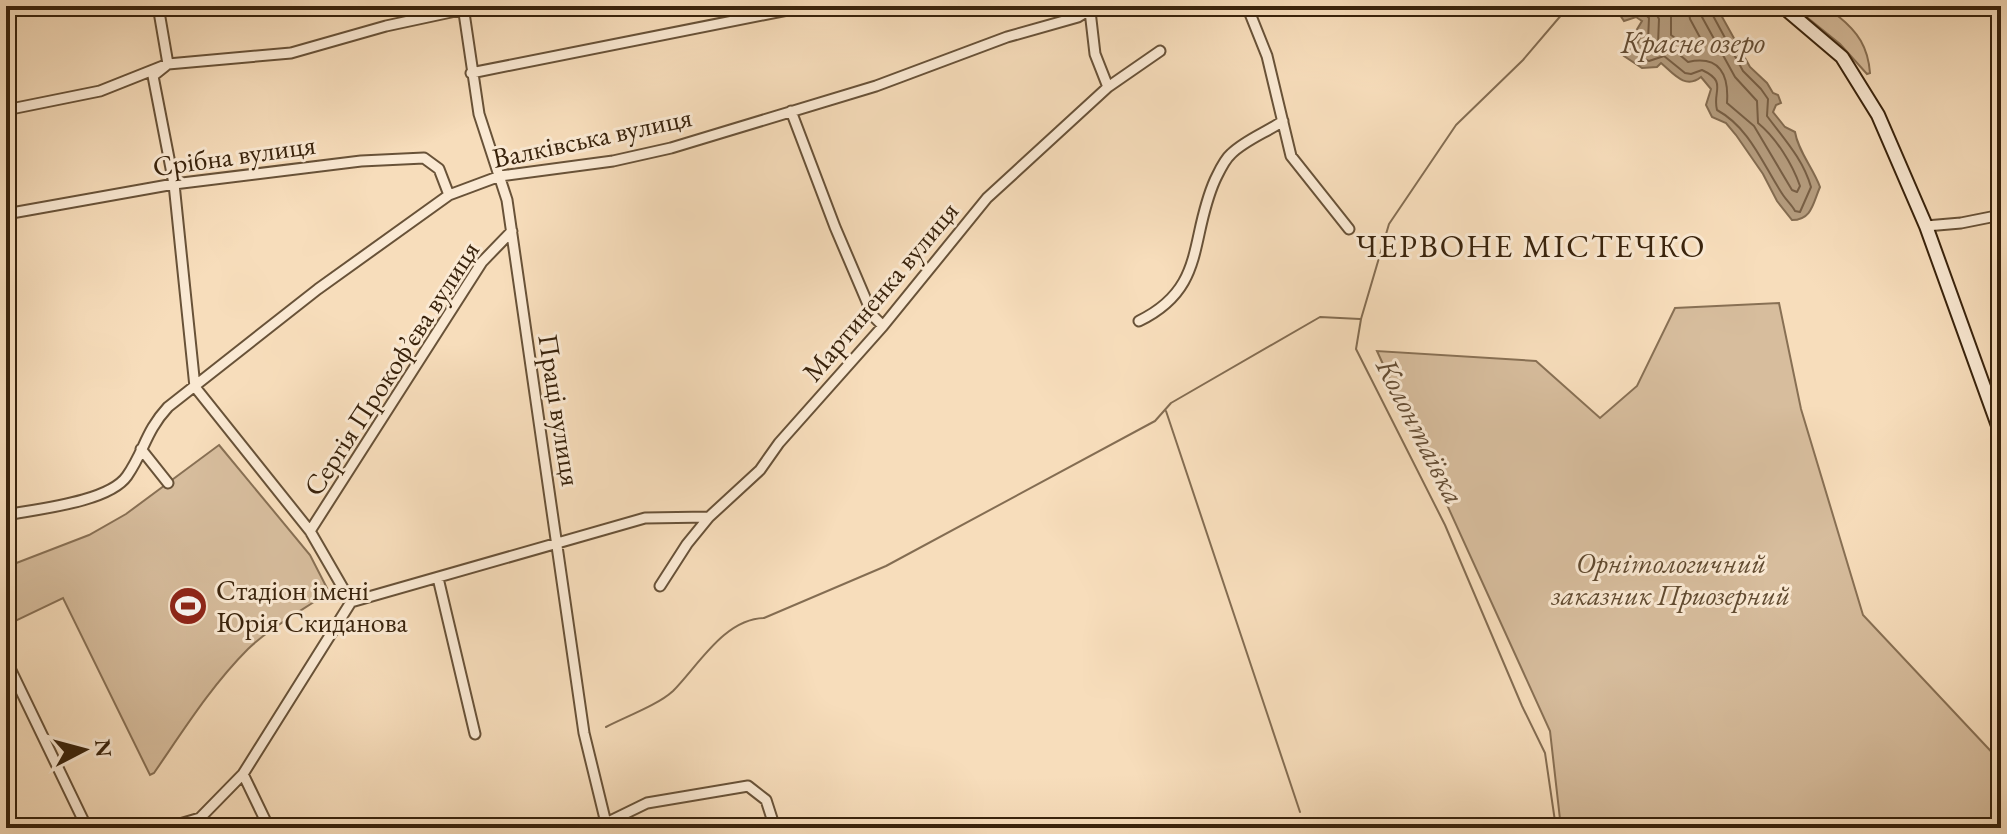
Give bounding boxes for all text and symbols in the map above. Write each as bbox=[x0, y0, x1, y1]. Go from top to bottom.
water label: Красне озеро bbox=[1620, 23, 1765, 62]
street label: Валківська вулиця bbox=[489, 98, 695, 176]
street label: Срібна вулиця bbox=[150, 126, 318, 184]
street label: Мартиненка вулиця bbox=[794, 193, 966, 389]
district label: ЧЕРВОНЕ МІСТЕЧКО bbox=[1356, 225, 1706, 267]
street label: Сергія Прокоф’єва вулиця bbox=[295, 234, 487, 502]
street label: Праці вулиця bbox=[530, 331, 590, 489]
water label: Колонтаївка bbox=[1367, 351, 1474, 511]
park label: Орнiтологичний заказник Приозерний bbox=[1551, 545, 1790, 613]
place label: Стадiон імені Юрія Скиданова bbox=[216, 572, 409, 640]
sports icon: Стадiон імені Юрія Скиданова bbox=[167, 585, 209, 627]
north arrow bbox=[44, 710, 124, 790]
text: N bbox=[88, 738, 119, 759]

